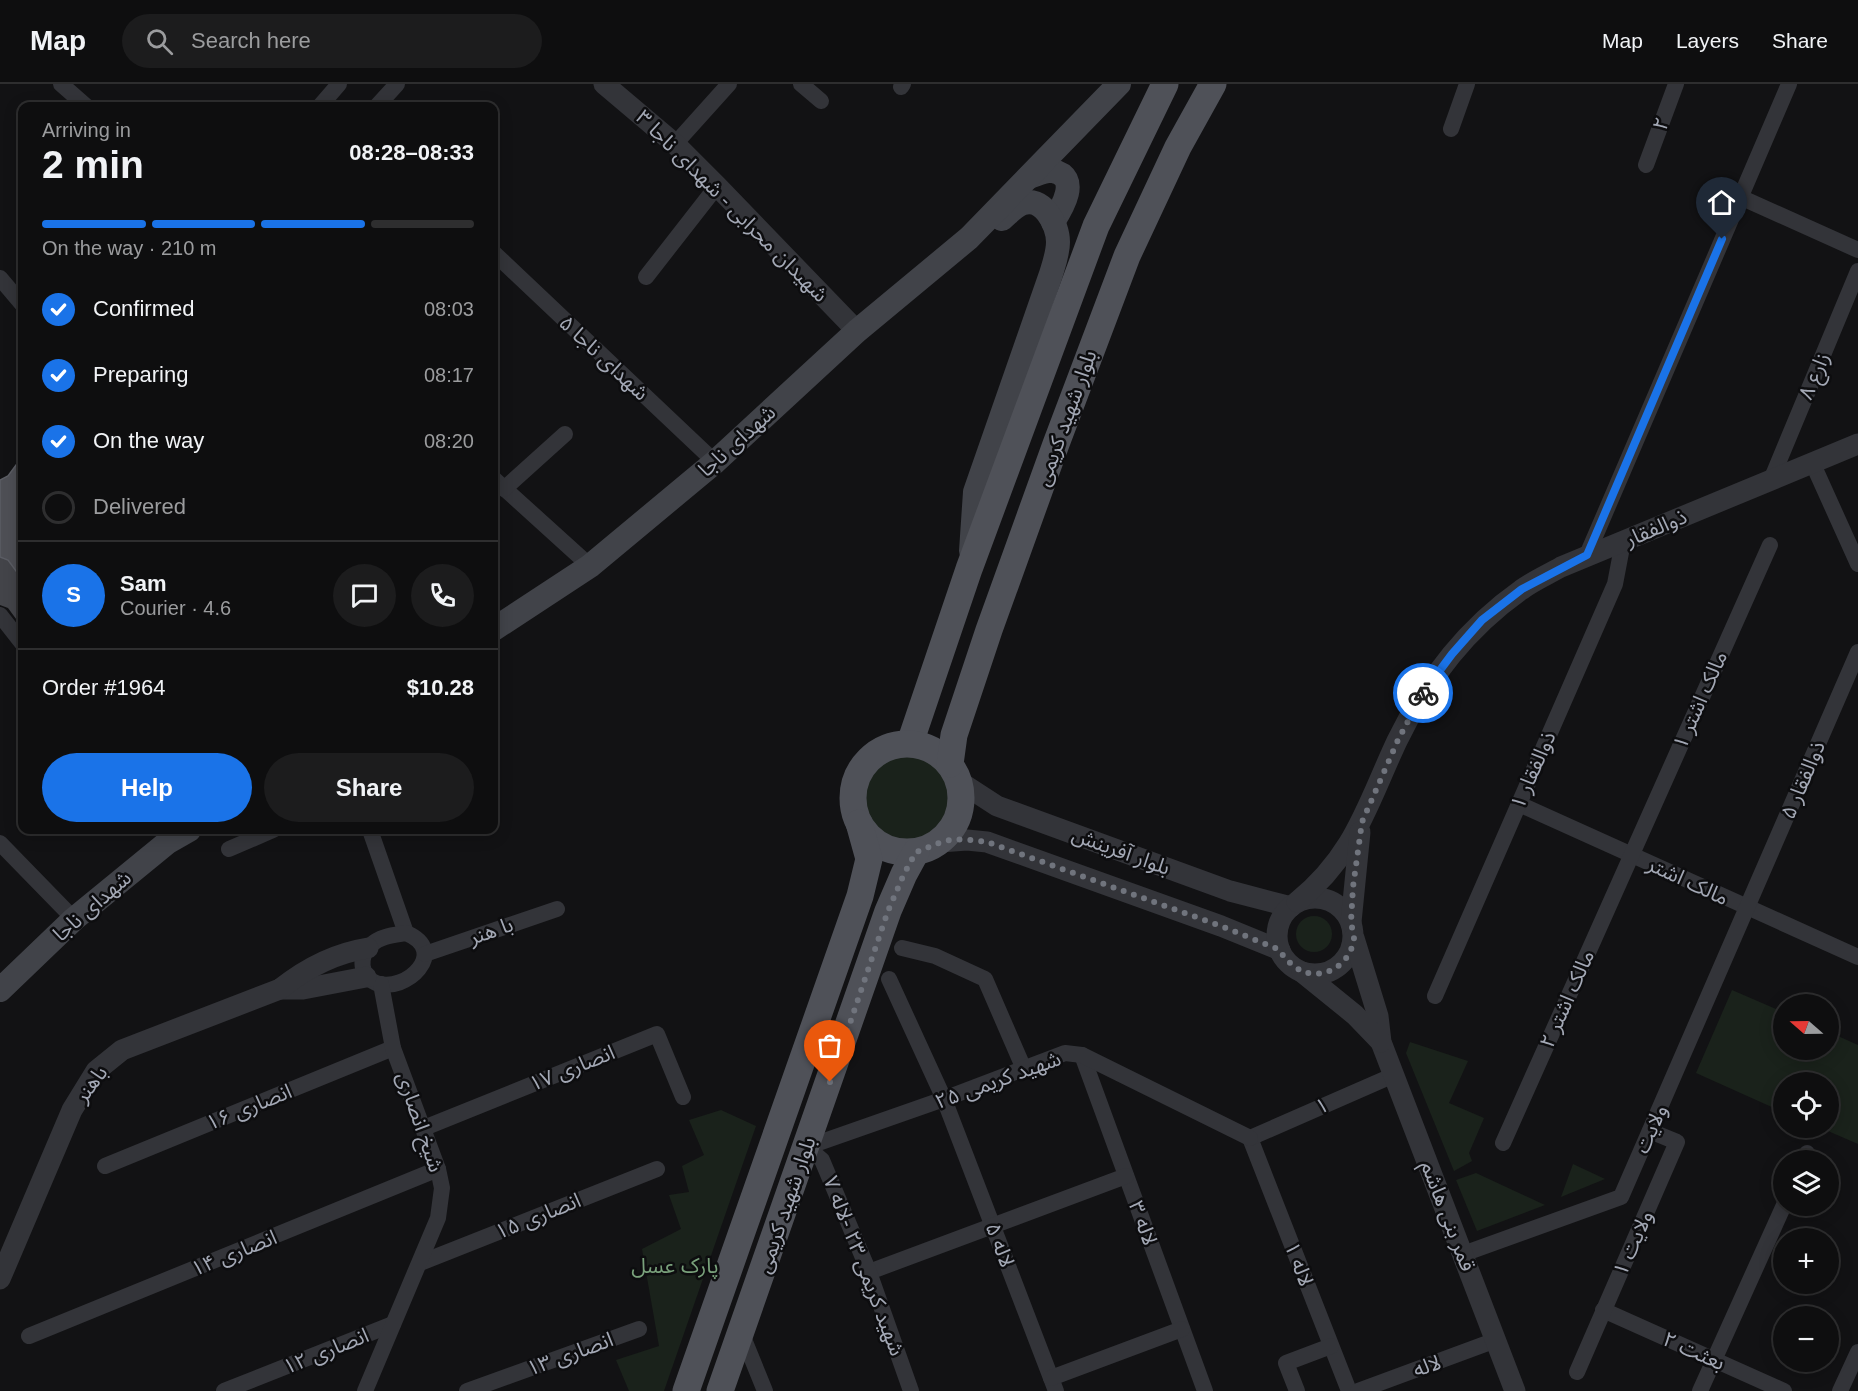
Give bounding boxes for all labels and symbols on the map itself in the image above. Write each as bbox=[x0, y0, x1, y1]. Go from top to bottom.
street label: شهیدان محرابی - شهدای ناجا ۳ bbox=[631, 105, 833, 307]
street label: ۲ bbox=[1648, 114, 1673, 134]
pin bbox=[1696, 177, 1747, 239]
street label: شهدای ناجا ۵ bbox=[554, 311, 654, 405]
street label: بلوار شهید کریمی bbox=[1030, 347, 1102, 489]
street label: زارع ۸ bbox=[1794, 349, 1837, 404]
street label: شهدای ناجا bbox=[694, 400, 780, 482]
street label: ذوالفقار bbox=[1621, 504, 1690, 552]
street label: مالک اشتر ۱ bbox=[1668, 647, 1732, 753]
courier bbox=[1393, 663, 1453, 723]
street label: ذوالفقار ۱ bbox=[1505, 728, 1561, 812]
street label: ذوالفقار ۵ bbox=[1776, 737, 1830, 823]
street label: بلوار آفرینش bbox=[1069, 822, 1173, 880]
street label: مالک اشتر bbox=[1643, 851, 1732, 910]
street label: شهدای ناجا bbox=[48, 866, 136, 946]
street label: با هنر bbox=[465, 912, 516, 950]
street label: مالک اشتر ۲ bbox=[1535, 946, 1599, 1052]
north arrow bbox=[1773, 994, 1839, 1060]
pin bbox=[804, 1020, 855, 1082]
street label: انصاری ۱۷ bbox=[526, 1040, 618, 1096]
street label: شهید کریمی ۲۵ bbox=[932, 1046, 1064, 1114]
street label: باهنر bbox=[69, 1061, 112, 1108]
street label: شیخ انصاری bbox=[389, 1069, 448, 1176]
street label: انصاری ۱۶ bbox=[203, 1079, 295, 1135]
street label: ۱ bbox=[1312, 1093, 1332, 1118]
street label: ولایت bbox=[1630, 1101, 1672, 1157]
street label: بلوار شهید کریمی bbox=[751, 1134, 821, 1276]
street label: قمر بنی هاشم bbox=[1413, 1157, 1480, 1276]
street label: شهید کریمی ۲۳ -لاله ۷ bbox=[819, 1173, 909, 1359]
street label: انصاری ۱۵ bbox=[492, 1188, 584, 1244]
street label: لاله ۳ bbox=[1125, 1197, 1162, 1248]
street label: ولایت ۱ bbox=[1608, 1207, 1658, 1279]
street label: لاله ۵ bbox=[982, 1219, 1019, 1270]
street label: انصاری ۱۴ bbox=[188, 1225, 280, 1281]
street label: لاله ۱ bbox=[1281, 1238, 1318, 1289]
park label: پارک عسل bbox=[631, 1254, 719, 1279]
street label: انصاری ۱۲ bbox=[280, 1323, 372, 1379]
street label: انصاری ۱۳ bbox=[523, 1327, 617, 1381]
street label: بعثت ۲ bbox=[1660, 1327, 1729, 1374]
street label: لاله bbox=[1410, 1350, 1444, 1381]

